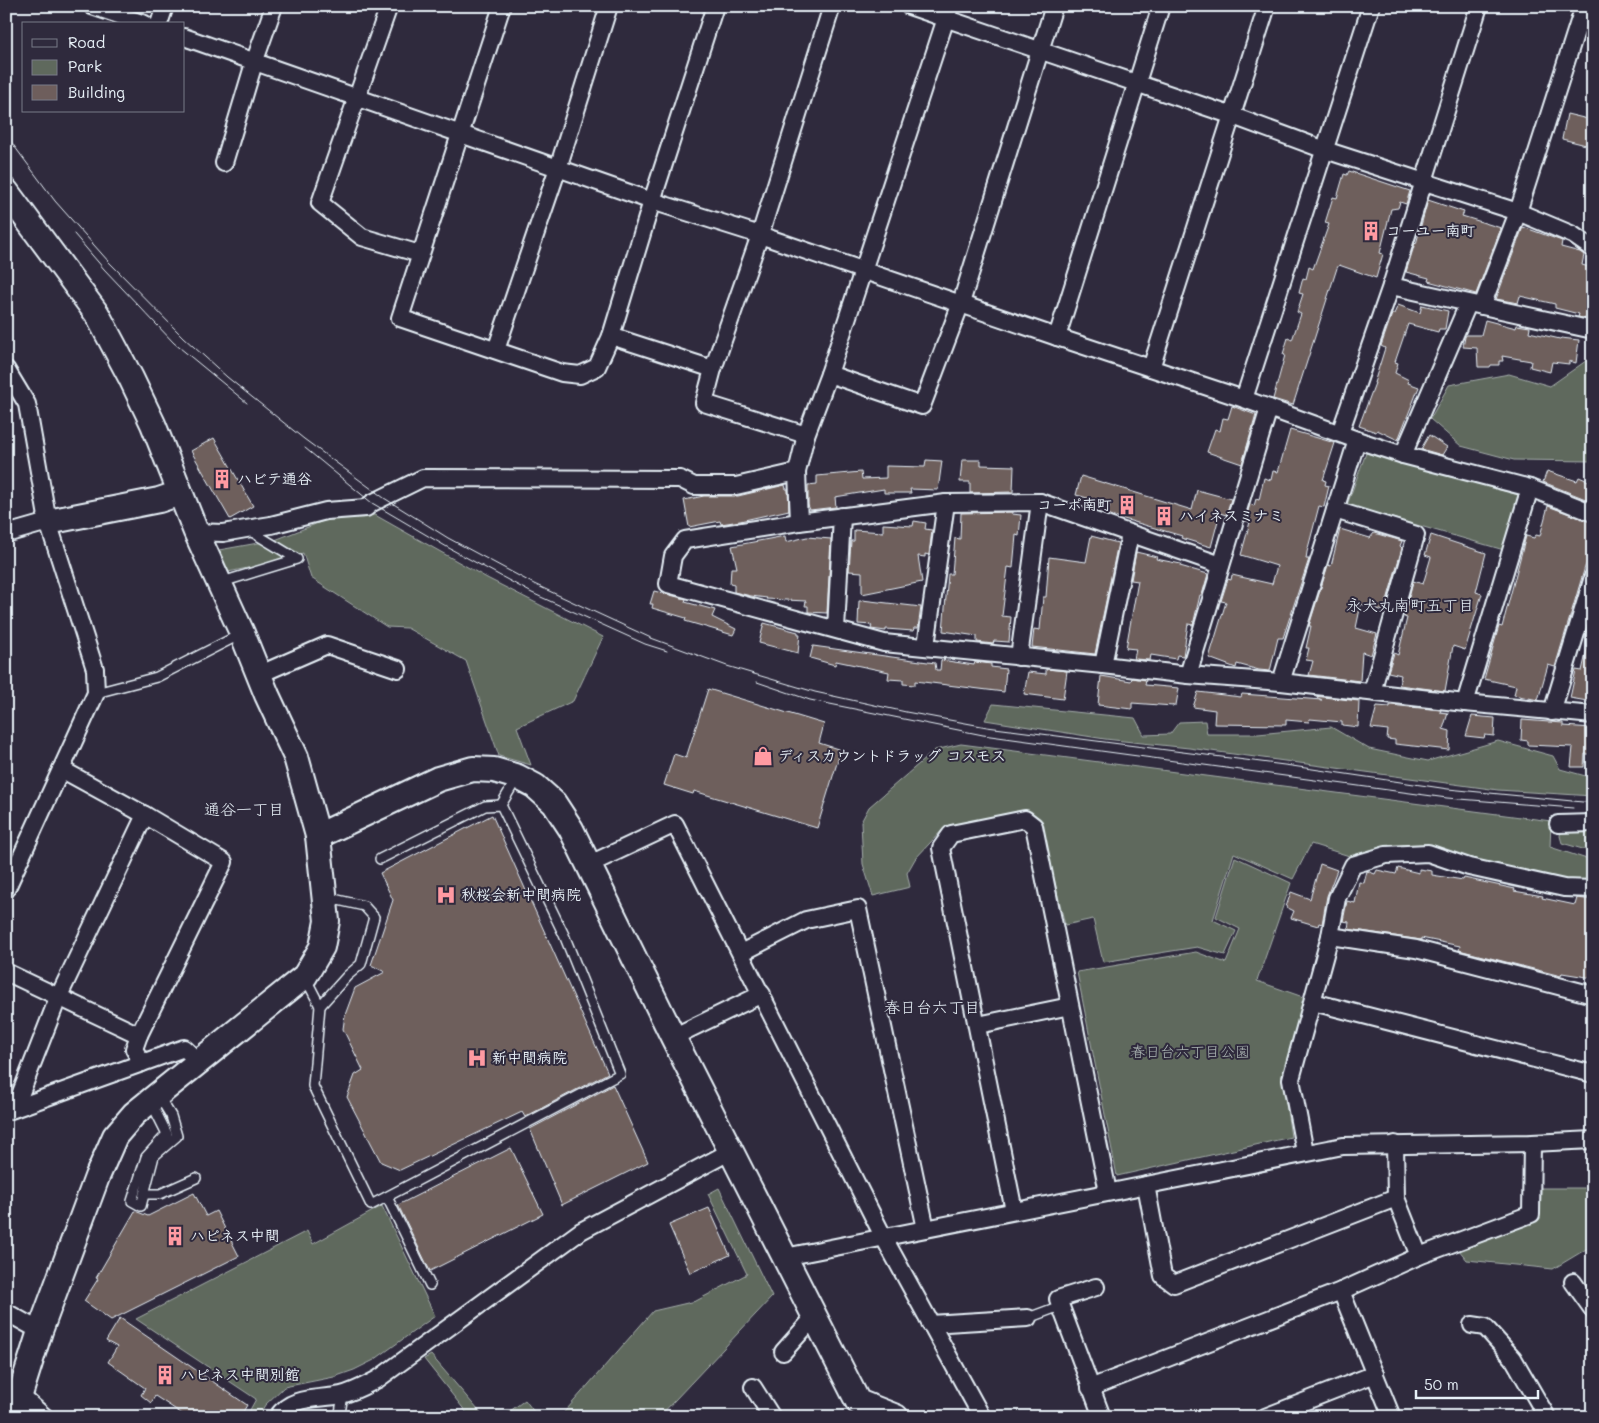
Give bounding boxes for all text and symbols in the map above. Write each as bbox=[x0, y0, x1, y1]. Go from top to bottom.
legend bbox=[22, 22, 185, 112]
text: Road bbox=[68, 32, 105, 52]
text: Park bbox=[68, 56, 102, 76]
text: Building bbox=[68, 82, 125, 102]
building icon: コーユー南町 bbox=[1360, 220, 1382, 242]
place label: コーユー南町 bbox=[1386, 220, 1475, 240]
building icon: ハビテ通谷 bbox=[211, 468, 233, 490]
place label: ハビテ通谷 bbox=[237, 468, 312, 488]
place label: コーポ南町 bbox=[1037, 494, 1112, 514]
building icon: コーポ南町 bbox=[1116, 494, 1138, 516]
building icon: ハイネスミナミ bbox=[1153, 505, 1175, 527]
place label: ハイネスミナミ bbox=[1179, 505, 1284, 525]
district label: 永犬丸南町五丁目 bbox=[1346, 594, 1474, 615]
shop icon: ディスカウントドラッグ コスモス bbox=[752, 745, 774, 767]
place label: ディスカウントドラッグ コスモス bbox=[778, 745, 1006, 765]
district label: 通谷一丁目 bbox=[204, 798, 284, 819]
hospital icon: 秋桜会新中間病院 bbox=[435, 884, 457, 906]
place label: 秋桜会新中間病院 bbox=[461, 884, 581, 904]
district label: 春日台六丁目 bbox=[884, 996, 980, 1017]
park label: 春日台六丁目公園 bbox=[1130, 1041, 1250, 1061]
hospital icon: 新中間病院 bbox=[466, 1047, 488, 1069]
place label: 新中間病院 bbox=[492, 1047, 567, 1067]
building icon: ハピネス中間 bbox=[164, 1225, 186, 1247]
place label: ハピネス中間 bbox=[190, 1225, 280, 1245]
building icon: ハピネス中間別館 bbox=[154, 1364, 176, 1386]
place label: ハピネス中間別館 bbox=[180, 1364, 300, 1384]
scale bar bbox=[1416, 1368, 1539, 1400]
text: 50 m bbox=[1424, 1374, 1459, 1394]

